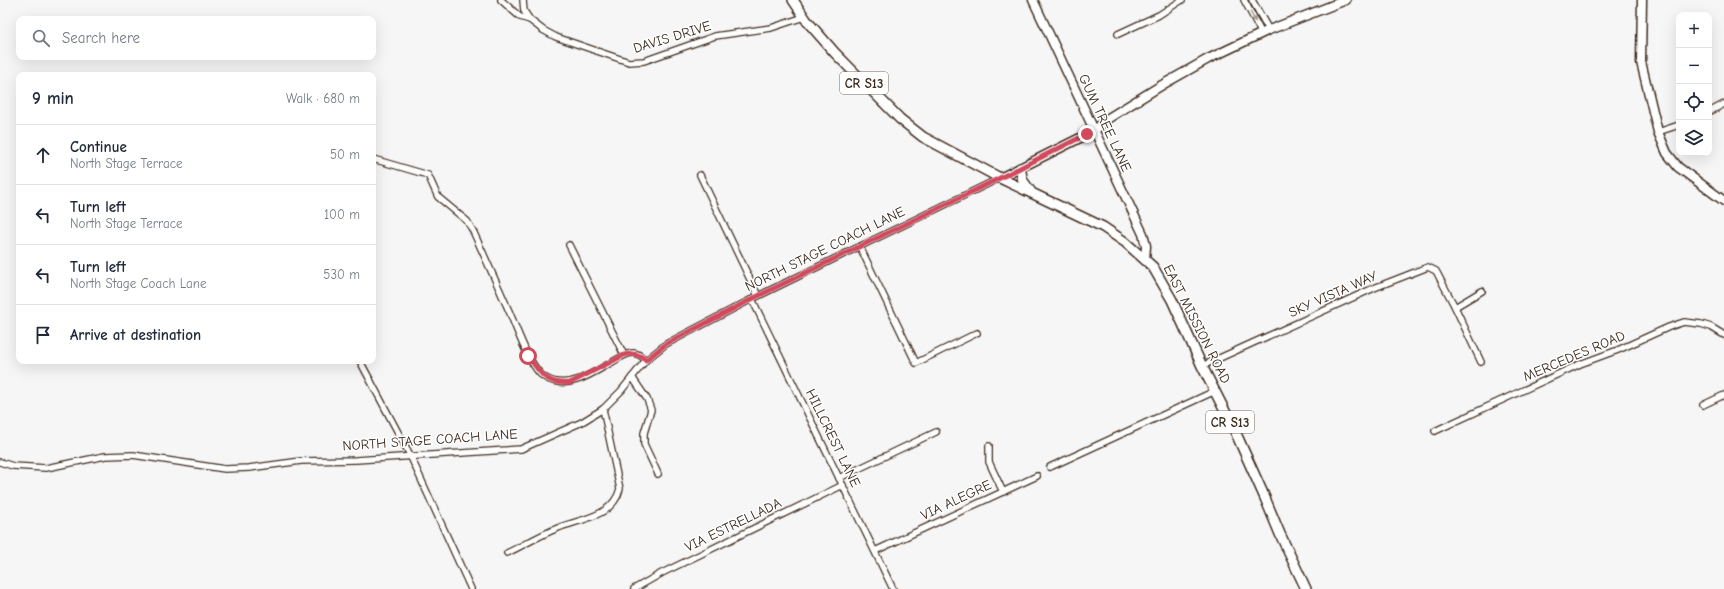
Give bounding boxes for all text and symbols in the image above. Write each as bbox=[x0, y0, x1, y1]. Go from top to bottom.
one-way arrow bbox=[1250, 11, 1256, 23]
map controls bbox=[1676, 12, 1712, 156]
button: + bbox=[1676, 12, 1712, 48]
search box bbox=[16, 16, 376, 60]
street label: DAVIS DRIVE bbox=[631, 17, 713, 57]
icon: search bbox=[30, 27, 52, 49]
text: Search here bbox=[62, 29, 140, 47]
button: − bbox=[1676, 48, 1712, 84]
street label: GUM TREE LANE bbox=[1075, 71, 1135, 175]
road number: CR S13 bbox=[840, 72, 888, 94]
button: locate bbox=[1676, 84, 1712, 120]
text: 9 min bbox=[32, 89, 74, 108]
text: Walk · 680 m bbox=[286, 91, 360, 106]
button: layers bbox=[1676, 120, 1712, 156]
route end bbox=[1078, 125, 1096, 143]
text: Continue bbox=[70, 138, 127, 156]
icon: ahead bbox=[32, 144, 54, 166]
text: 50 m bbox=[330, 147, 360, 162]
text: North Stage Terrace bbox=[70, 156, 182, 171]
text: Turn left bbox=[70, 198, 126, 216]
street label: NORTH STAGE COACH LANE bbox=[742, 203, 908, 295]
icon: left bbox=[32, 204, 54, 226]
text: 100 m bbox=[324, 207, 360, 222]
text: North Stage Terrace bbox=[70, 216, 182, 231]
text: Turn left bbox=[70, 258, 126, 276]
street label: EAST MISSION ROAD bbox=[1160, 262, 1234, 386]
icon: left bbox=[32, 264, 54, 286]
text: 530 m bbox=[323, 267, 360, 282]
street label: SKY VISTA WAY bbox=[1286, 267, 1381, 321]
text: North Stage Coach Lane bbox=[70, 276, 206, 291]
icon: arrive bbox=[32, 324, 54, 346]
text: Arrive at destination bbox=[70, 326, 201, 344]
street label: MERCEDES ROAD bbox=[1520, 327, 1628, 385]
route start bbox=[519, 347, 537, 365]
street label: HILLCREST LANE bbox=[802, 386, 864, 490]
road number: CR S13 bbox=[1206, 411, 1254, 433]
street label: NORTH STAGE COACH LANE bbox=[342, 425, 518, 455]
street label: VIA ALEGRE bbox=[918, 476, 994, 524]
street label: VIA ESTRELLADA bbox=[682, 494, 784, 556]

